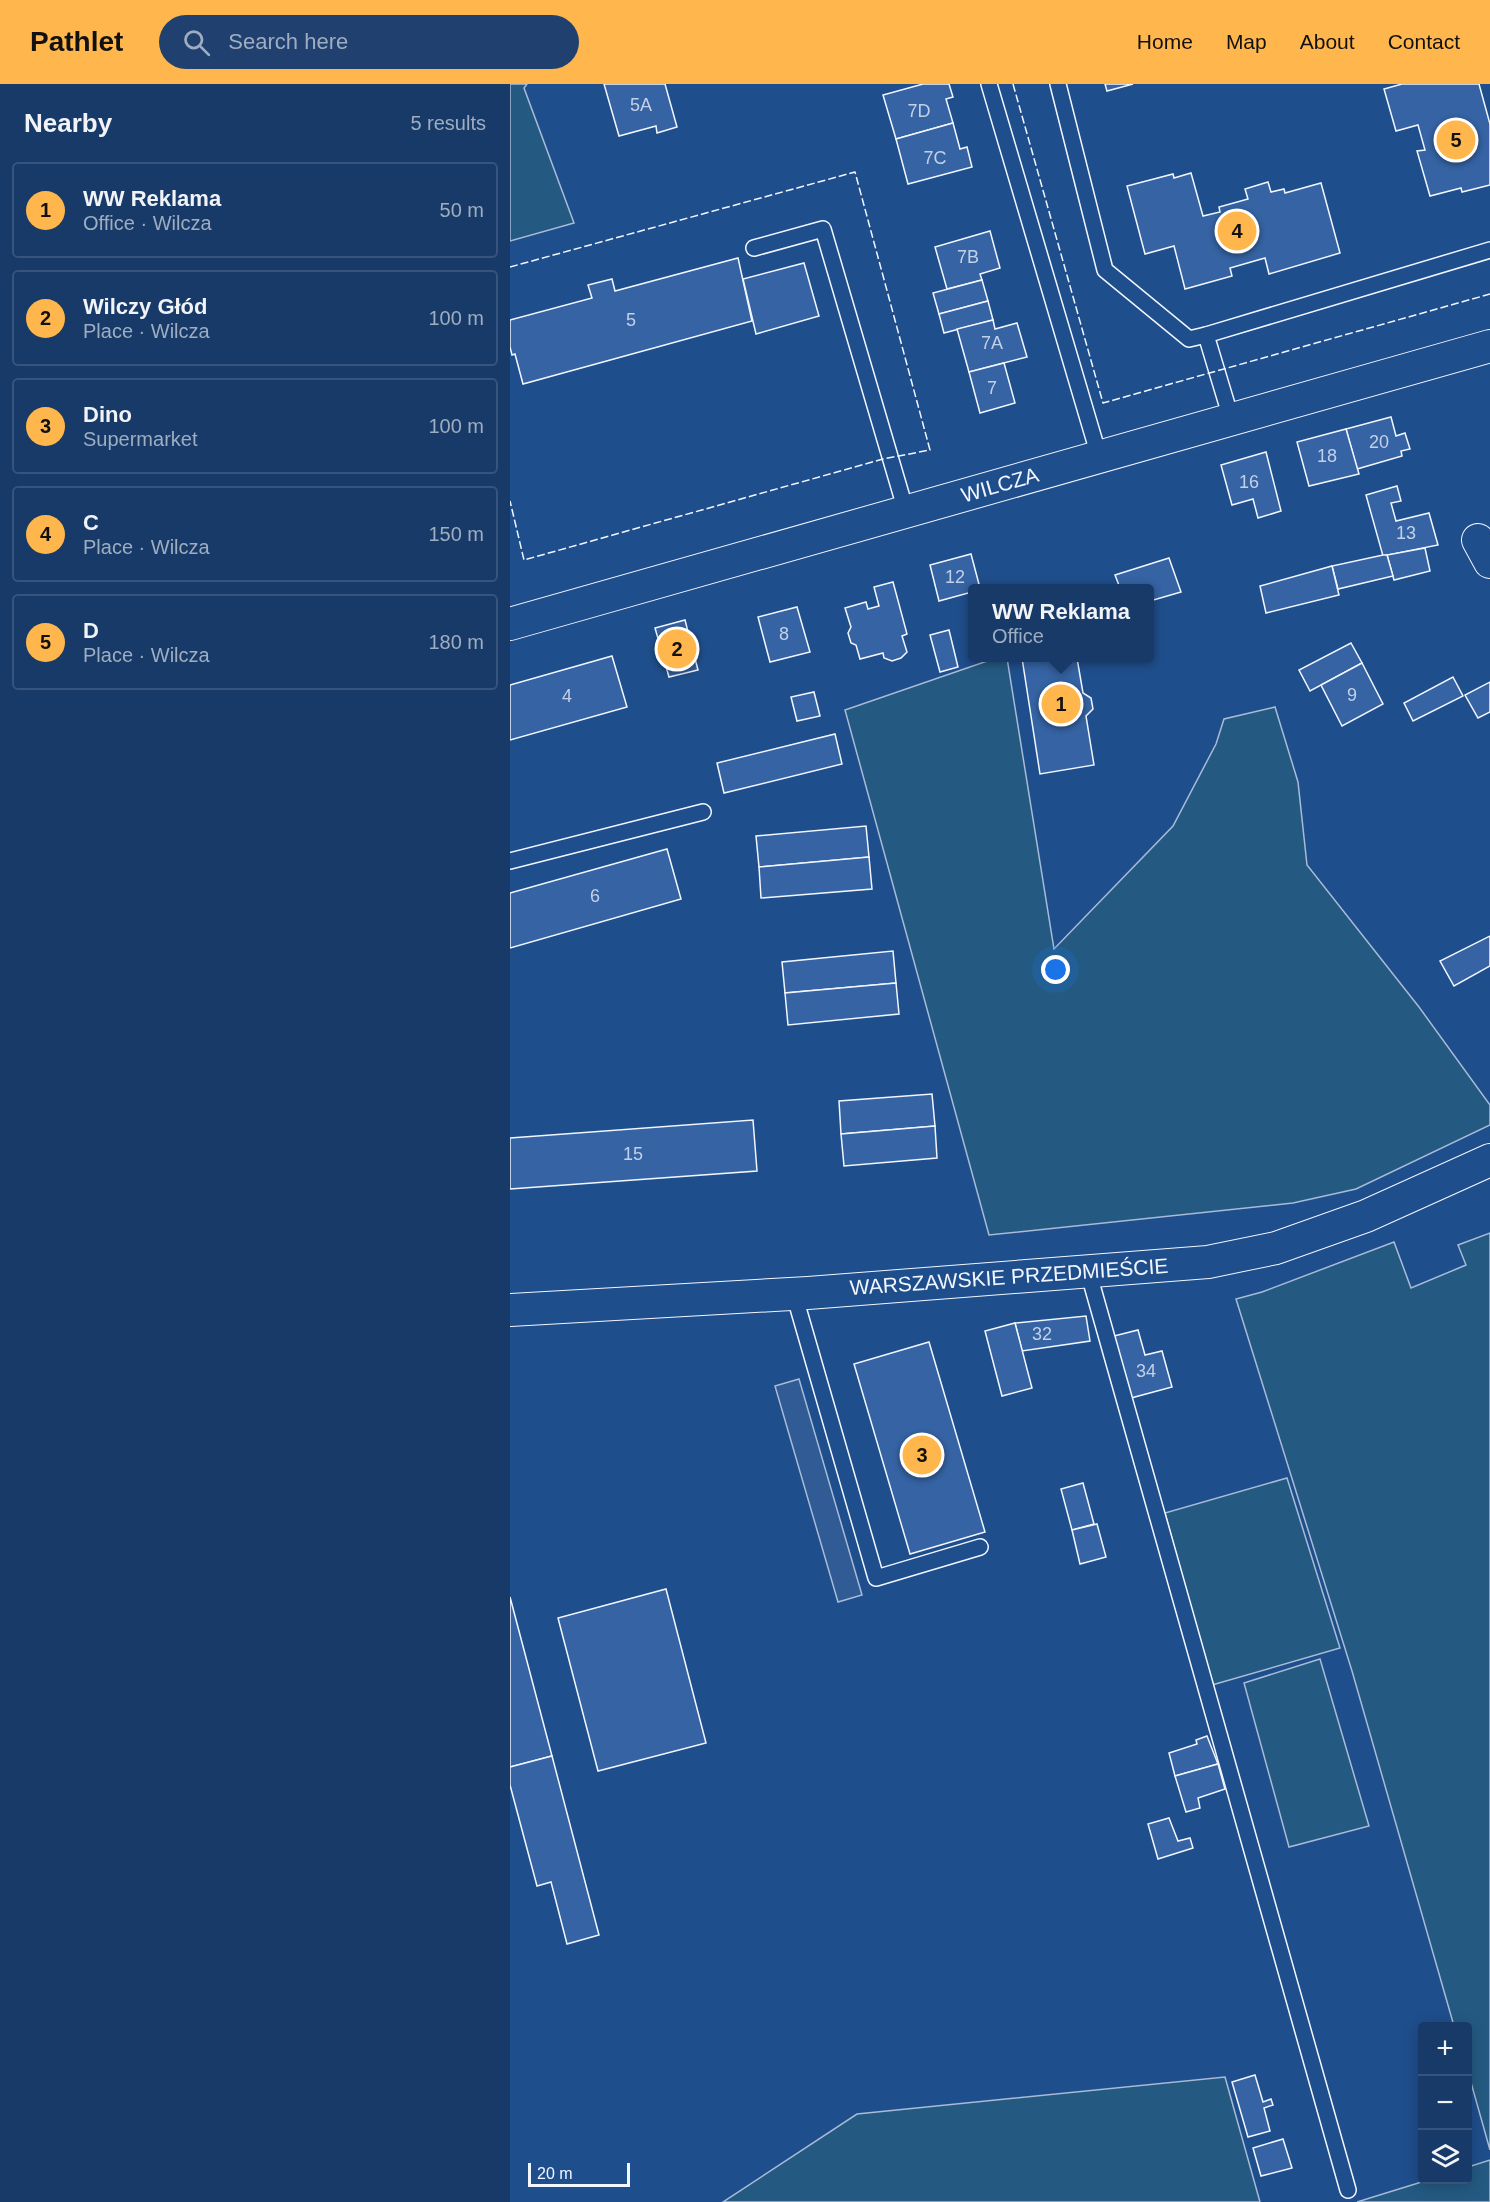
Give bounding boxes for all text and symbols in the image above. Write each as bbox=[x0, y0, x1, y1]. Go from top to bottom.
search box bbox=[159, 15, 579, 69]
text: Pathlet bbox=[30, 26, 123, 57]
icon: search bbox=[180, 26, 213, 59]
text: Search here bbox=[228, 29, 348, 54]
text: Home bbox=[1137, 30, 1193, 53]
text: Map bbox=[1226, 30, 1267, 53]
text: About bbox=[1300, 30, 1355, 53]
text: Contact bbox=[1388, 30, 1460, 53]
house number: 5A bbox=[630, 95, 652, 115]
house number: 7D bbox=[907, 101, 931, 121]
text: Nearby bbox=[24, 108, 112, 138]
text: 5 results bbox=[410, 112, 486, 134]
pin: 5 bbox=[1436, 118, 1476, 162]
house number: 7C bbox=[923, 148, 947, 168]
text: WW Reklama bbox=[83, 186, 221, 211]
text: 1 bbox=[40, 199, 51, 221]
text: 50 m bbox=[440, 199, 484, 221]
pin: 4 bbox=[1218, 208, 1256, 254]
text: Office · Wilcza bbox=[83, 212, 212, 234]
house number: 7B bbox=[957, 247, 979, 267]
text: Wilczy Głód bbox=[83, 294, 207, 319]
text: 2 bbox=[40, 307, 51, 329]
text: 100 m bbox=[428, 307, 484, 329]
house number: 5 bbox=[626, 310, 636, 330]
text: Place · Wilcza bbox=[83, 320, 210, 342]
house number: 7A bbox=[981, 333, 1003, 353]
house number: 7 bbox=[987, 378, 997, 398]
text: Dino bbox=[83, 402, 132, 427]
text: 3 bbox=[40, 415, 51, 437]
text: 100 m bbox=[428, 415, 484, 437]
text: Supermarket bbox=[83, 428, 198, 450]
house number: 20 bbox=[1369, 432, 1389, 452]
house number: 18 bbox=[1317, 446, 1337, 466]
street label: WILCZA bbox=[959, 463, 1041, 507]
house number: 16 bbox=[1239, 472, 1259, 492]
text: C bbox=[83, 510, 99, 535]
text: 4 bbox=[40, 523, 51, 545]
text: 150 m bbox=[428, 523, 484, 545]
house number: 13 bbox=[1396, 523, 1416, 543]
text: Place · Wilcza bbox=[83, 536, 210, 558]
house number: 12 bbox=[945, 567, 965, 587]
popup bbox=[968, 584, 1154, 662]
text: WW Reklama bbox=[992, 599, 1130, 624]
text: D bbox=[83, 618, 99, 643]
house number: 8 bbox=[779, 624, 789, 644]
text: Office bbox=[992, 625, 1044, 647]
pin: 2 bbox=[658, 626, 696, 672]
text: 5 bbox=[40, 631, 51, 653]
text: 180 m bbox=[428, 631, 484, 653]
text: Place · Wilcza bbox=[83, 644, 210, 666]
pin: 1 bbox=[1042, 682, 1080, 726]
house number: 9 bbox=[1347, 685, 1357, 705]
house number: 4 bbox=[562, 686, 572, 706]
house number: 6 bbox=[590, 886, 600, 906]
your location bbox=[1041, 955, 1070, 984]
house number: 15 bbox=[623, 1144, 643, 1164]
street label: WARSZAWSKIE PRZEDMIEŚCIE bbox=[849, 1254, 1169, 1299]
house number: 32 bbox=[1032, 1324, 1052, 1344]
house number: 34 bbox=[1136, 1361, 1156, 1381]
pin: 3 bbox=[902, 1432, 942, 1478]
map controls bbox=[1418, 2022, 1472, 2184]
button: + bbox=[1418, 2022, 1472, 2076]
button: − bbox=[1418, 2076, 1472, 2130]
button: layers bbox=[1418, 2130, 1472, 2184]
scale bar bbox=[528, 2160, 630, 2188]
text: 20 m bbox=[537, 2165, 573, 2182]

